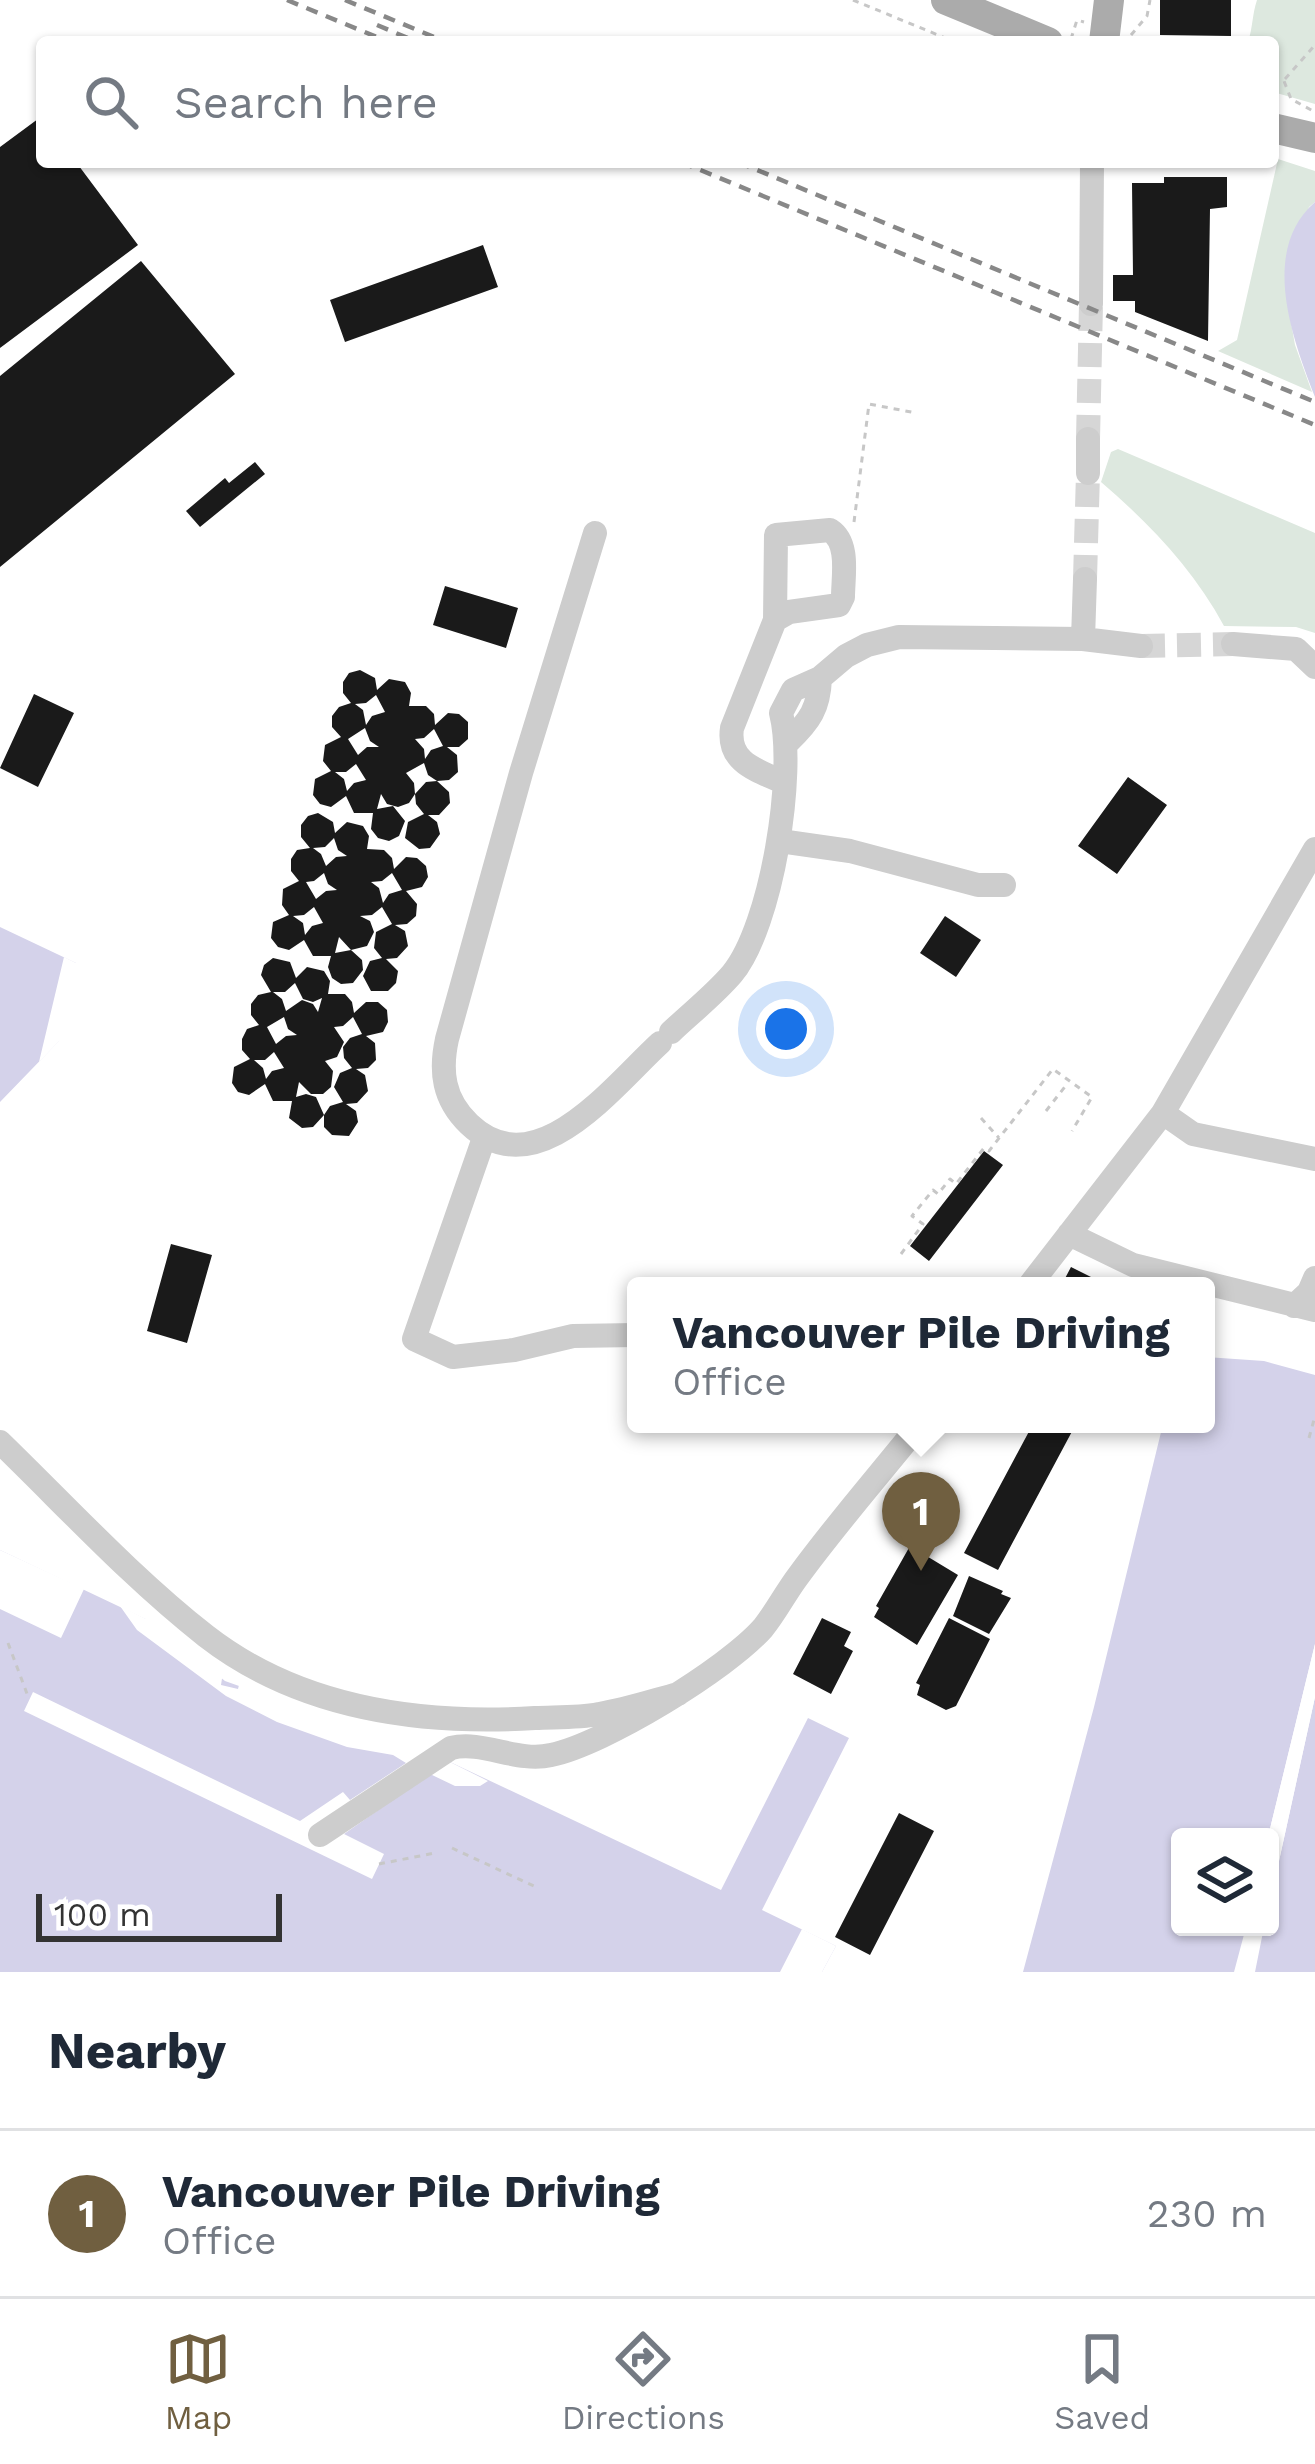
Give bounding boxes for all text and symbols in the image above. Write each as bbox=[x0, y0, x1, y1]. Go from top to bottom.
search box bbox=[36, 36, 1279, 168]
icon: search bbox=[78, 69, 144, 135]
text: Search here bbox=[174, 76, 438, 129]
your location bbox=[756, 999, 816, 1059]
popup bbox=[627, 1277, 1215, 1433]
text: Vancouver Pile Driving bbox=[672, 1306, 1170, 1359]
text: Office bbox=[672, 1359, 787, 1404]
pin: 1 bbox=[882, 1472, 960, 1571]
map controls bbox=[1171, 1828, 1279, 1936]
button: layers bbox=[1171, 1828, 1279, 1936]
scale bar bbox=[36, 1888, 282, 1941]
text: 100 m bbox=[54, 1895, 151, 1934]
text: Nearby bbox=[48, 2021, 226, 2080]
text: Vancouver Pile Driving bbox=[162, 2165, 660, 2218]
text: 1 bbox=[79, 2191, 95, 2236]
text: 230 m bbox=[1147, 2191, 1267, 2236]
text: Office bbox=[162, 2218, 277, 2263]
tab: Map bbox=[165, 2326, 232, 2437]
tab: Directions bbox=[562, 2326, 725, 2437]
tab: Saved bbox=[1054, 2326, 1150, 2437]

